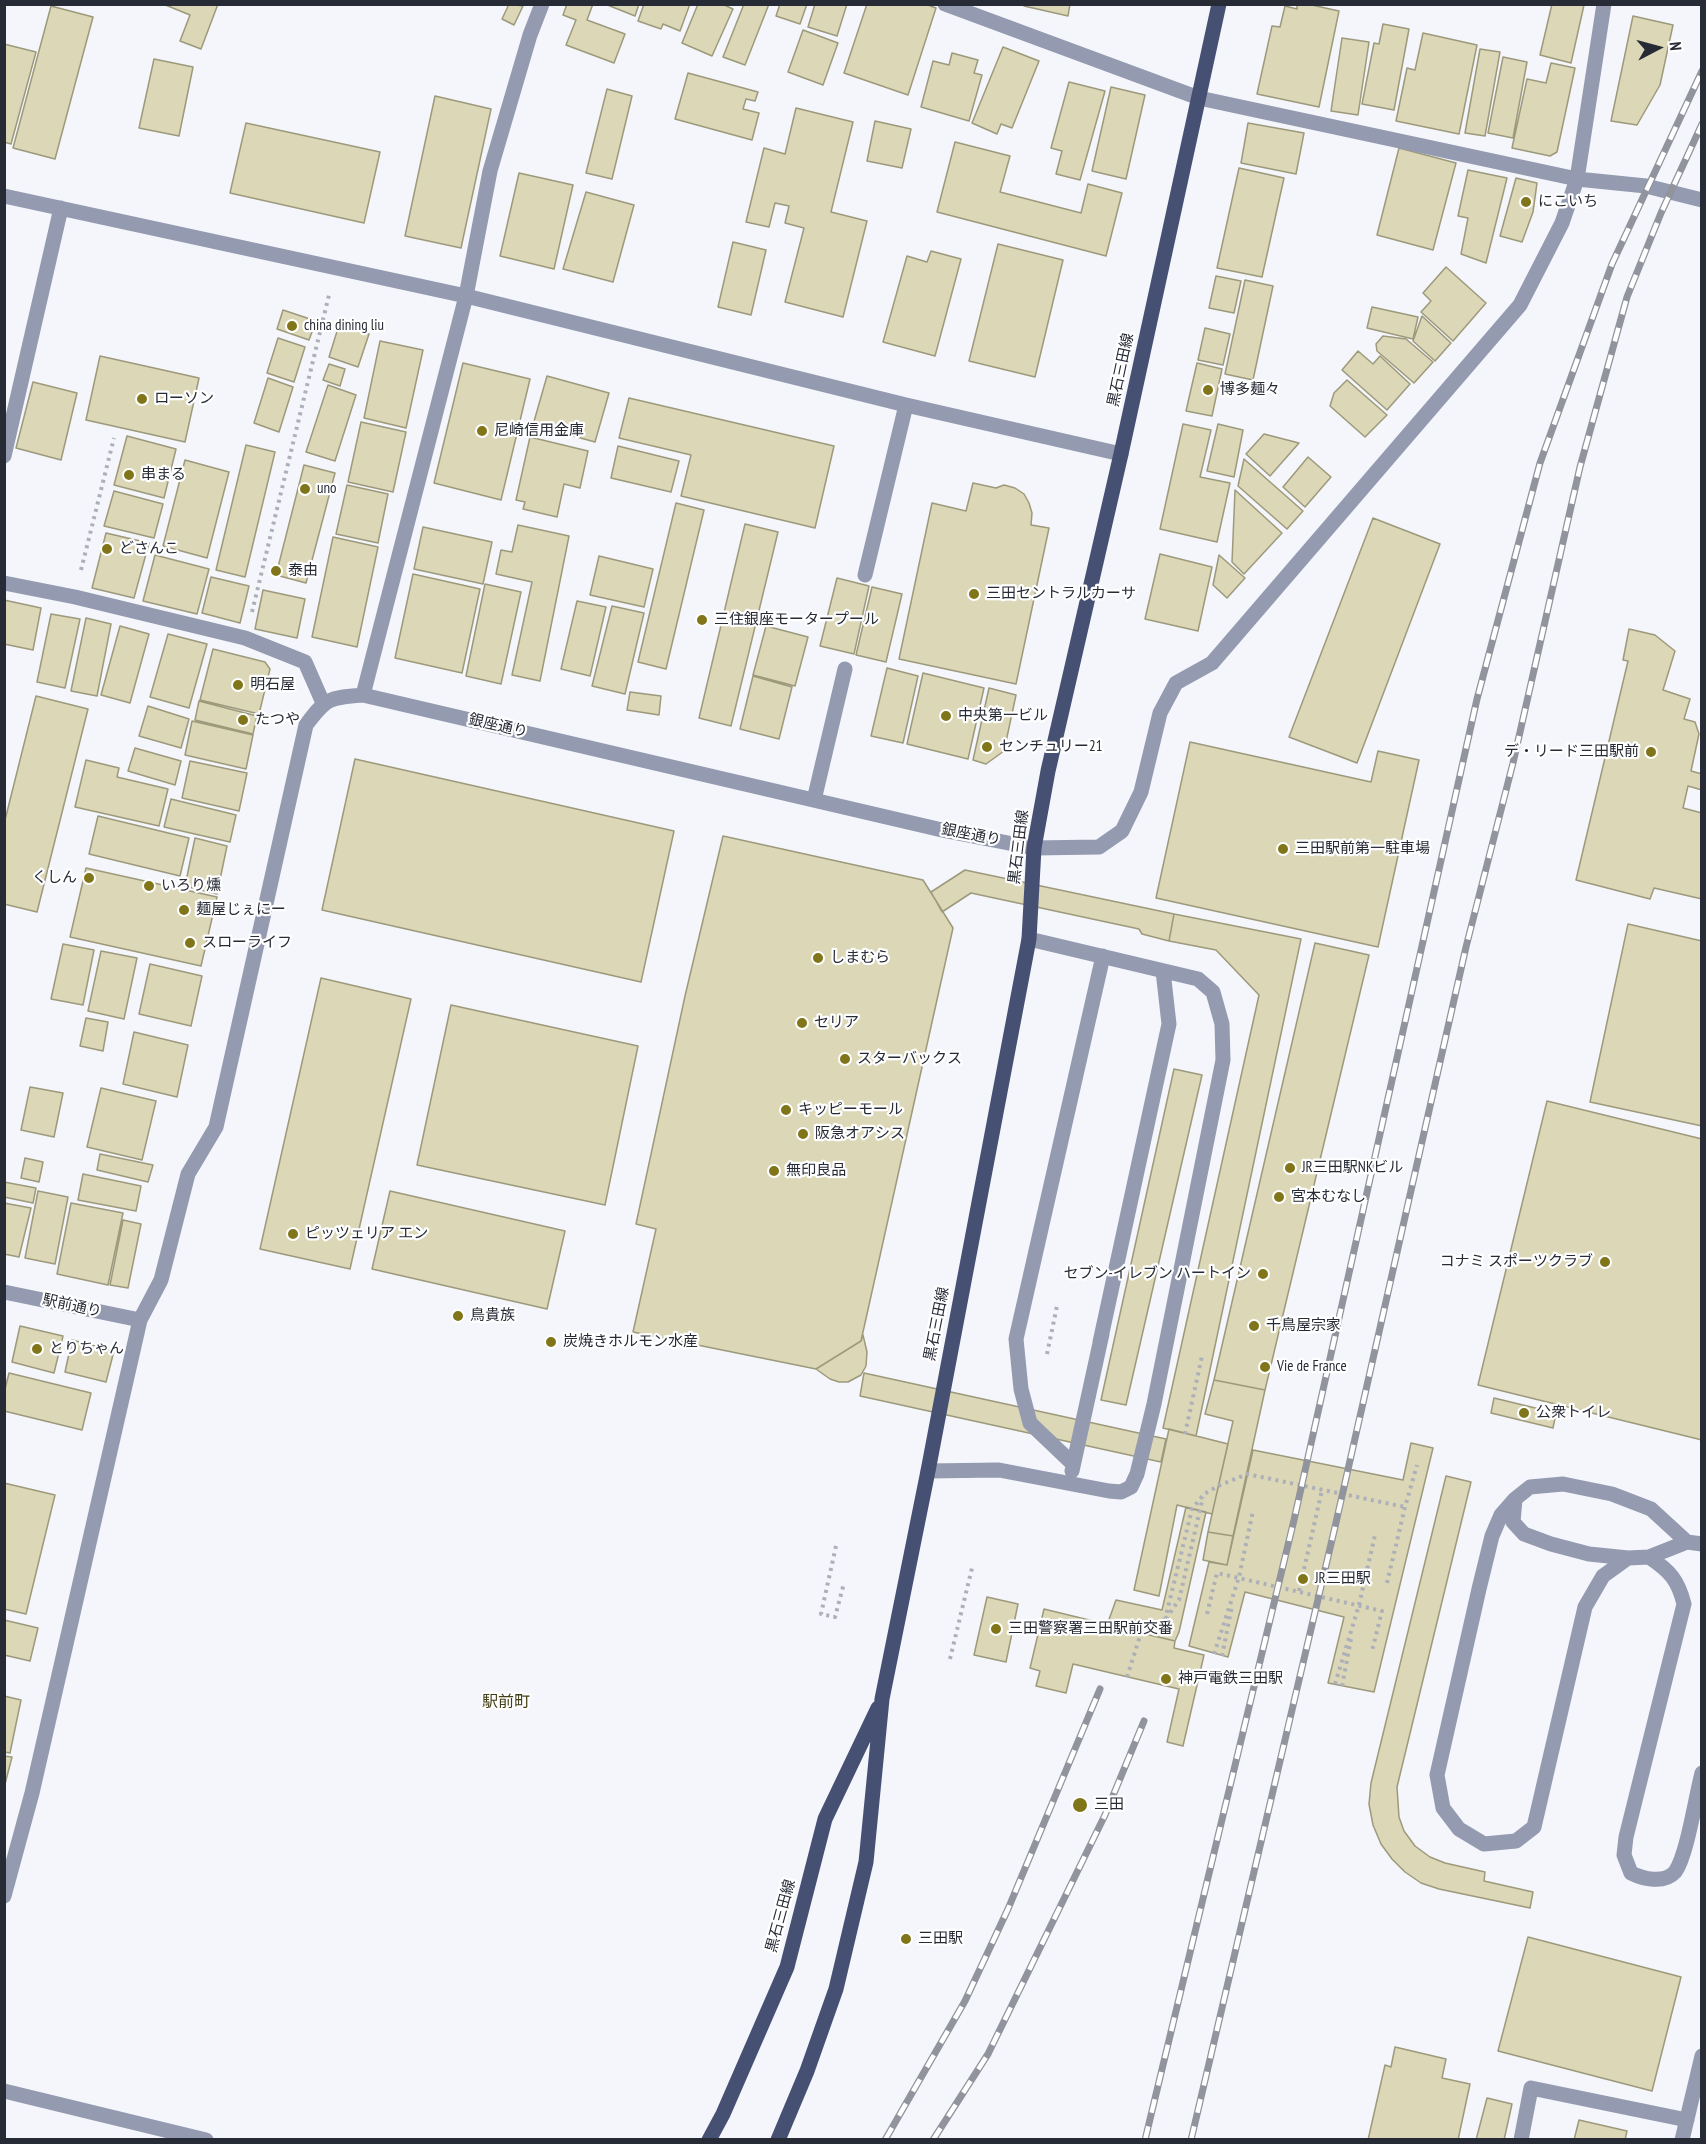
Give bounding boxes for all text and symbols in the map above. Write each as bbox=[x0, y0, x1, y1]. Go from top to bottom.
north arrow bbox=[1628, 18, 1688, 78]
text: N bbox=[1666, 41, 1686, 51]
place label: にこいち bbox=[1538, 193, 1598, 211]
marker: にこいち bbox=[1519, 195, 1533, 209]
place label: china dining liu bbox=[304, 317, 384, 335]
marker: china dining liu bbox=[285, 319, 299, 333]
street label: 黒石三田線 bbox=[1104, 331, 1138, 409]
place label: 博多麺々 bbox=[1220, 381, 1280, 399]
marker: 博多麺々 bbox=[1201, 383, 1215, 397]
place label: ローソン bbox=[154, 390, 214, 408]
marker: ローソン bbox=[135, 392, 149, 406]
place label: 尼崎信用金庫 bbox=[494, 422, 584, 440]
marker: 尼崎信用金庫 bbox=[475, 424, 489, 438]
place label: 串まる bbox=[141, 466, 186, 484]
marker: 串まる bbox=[122, 468, 136, 482]
place label: uno bbox=[317, 480, 337, 498]
marker: uno bbox=[298, 482, 312, 496]
place label: どさんこ bbox=[119, 540, 179, 558]
marker: どさんこ bbox=[100, 542, 114, 556]
place label: 泰由 bbox=[288, 562, 318, 580]
marker: 泰由 bbox=[269, 564, 283, 578]
place label: 三田セントラルカーサ bbox=[986, 585, 1136, 603]
marker: 三田セントラルカーサ bbox=[967, 587, 981, 601]
place label: 三住銀座モータープール bbox=[714, 611, 879, 629]
marker: 三住銀座モータープール bbox=[695, 613, 709, 627]
place label: 明石屋 bbox=[250, 676, 295, 694]
marker: 明石屋 bbox=[231, 678, 245, 692]
place label: 中央第一ビル bbox=[958, 707, 1048, 725]
marker: 中央第一ビル bbox=[939, 709, 953, 723]
street label: 銀座通り bbox=[467, 710, 529, 742]
place label: たつや bbox=[255, 711, 300, 729]
marker: たつや bbox=[236, 713, 250, 727]
place label: センチュリー21 bbox=[999, 738, 1102, 756]
marker: センチュリー21 bbox=[980, 740, 994, 754]
place label: デ・リード三田駅前 bbox=[1504, 743, 1639, 761]
marker: デ・リード三田駅前 bbox=[1644, 745, 1658, 759]
street label: 黒石三田線 bbox=[1005, 809, 1033, 885]
street label: 銀座通り bbox=[940, 820, 1002, 850]
place label: 三田駅前第一駐車場 bbox=[1295, 840, 1430, 858]
marker: 三田駅前第一駐車場 bbox=[1276, 842, 1290, 856]
place label: くしん bbox=[32, 869, 77, 887]
marker: くしん bbox=[82, 871, 96, 885]
place label: いろり燻 bbox=[161, 877, 221, 895]
marker: いろり燻 bbox=[142, 879, 156, 893]
place label: 麺屋じぇにー bbox=[196, 901, 286, 919]
marker: 麺屋じぇにー bbox=[177, 903, 191, 917]
place label: スローライフ bbox=[202, 934, 292, 952]
marker: スローライフ bbox=[183, 936, 197, 950]
place label: しまむら bbox=[830, 949, 890, 967]
marker: しまむら bbox=[811, 951, 825, 965]
place label: セリア bbox=[814, 1014, 859, 1032]
marker: セリア bbox=[795, 1016, 809, 1030]
place label: スターバックス bbox=[857, 1050, 962, 1068]
marker: スターバックス bbox=[838, 1052, 852, 1066]
place label: キッピーモール bbox=[798, 1101, 903, 1119]
marker: キッピーモール bbox=[779, 1103, 793, 1117]
place label: 阪急オアシス bbox=[815, 1125, 905, 1143]
marker: 阪急オアシス bbox=[796, 1127, 810, 1141]
place label: JR三田駅NKビル bbox=[1302, 1159, 1403, 1177]
marker: JR三田駅NKビル bbox=[1283, 1161, 1297, 1175]
place label: 無印良品 bbox=[786, 1162, 846, 1180]
marker: 無印良品 bbox=[767, 1164, 781, 1178]
place label: 宮本むなし bbox=[1291, 1188, 1366, 1206]
marker: 宮本むなし bbox=[1272, 1190, 1286, 1204]
place label: ピッツェリア エン bbox=[305, 1225, 428, 1243]
marker: ピッツェリア エン bbox=[286, 1227, 300, 1241]
place label: コナミ スポーツクラブ bbox=[1440, 1253, 1593, 1271]
marker: コナミ スポーツクラブ bbox=[1598, 1255, 1612, 1269]
place label: セブン-イレブン ハートイン bbox=[1063, 1265, 1251, 1283]
marker: セブン-イレブン ハートイン bbox=[1256, 1267, 1270, 1281]
street label: 黒石三田線 bbox=[921, 1285, 953, 1363]
street label: 駅前通り bbox=[41, 1291, 103, 1321]
place label: 鳥貴族 bbox=[470, 1307, 515, 1325]
marker: 鳥貴族 bbox=[451, 1309, 465, 1323]
place label: 千鳥屋宗家 bbox=[1266, 1317, 1341, 1335]
marker: 千鳥屋宗家 bbox=[1247, 1319, 1261, 1333]
place label: 炭焼きホルモン水産 bbox=[563, 1333, 698, 1351]
marker: 炭焼きホルモン水産 bbox=[544, 1335, 558, 1349]
place label: とりちゃん bbox=[49, 1340, 124, 1358]
marker: とりちゃん bbox=[30, 1342, 44, 1356]
place label: Vie de France bbox=[1277, 1358, 1347, 1376]
marker: Vie de France bbox=[1258, 1360, 1272, 1374]
place label: 公衆トイレ bbox=[1536, 1404, 1611, 1422]
marker: 公衆トイレ bbox=[1517, 1406, 1531, 1420]
place label: JR三田駅 bbox=[1315, 1570, 1371, 1588]
marker: JR三田駅 bbox=[1296, 1572, 1310, 1586]
place label: 三田警察署三田駅前交番 bbox=[1008, 1620, 1173, 1638]
marker: 三田警察署三田駅前交番 bbox=[989, 1622, 1003, 1636]
place label: 神戸電鉄三田駅 bbox=[1178, 1670, 1283, 1688]
marker: 神戸電鉄三田駅 bbox=[1159, 1672, 1173, 1686]
district label: 駅前町 bbox=[482, 1692, 530, 1712]
marker: 三田 bbox=[1071, 1796, 1089, 1814]
place label: 三田 bbox=[1094, 1796, 1124, 1814]
street label: 黒石三田線 bbox=[763, 1877, 799, 1955]
place label: 三田駅 bbox=[918, 1930, 963, 1948]
marker: 三田駅 bbox=[899, 1932, 913, 1946]

